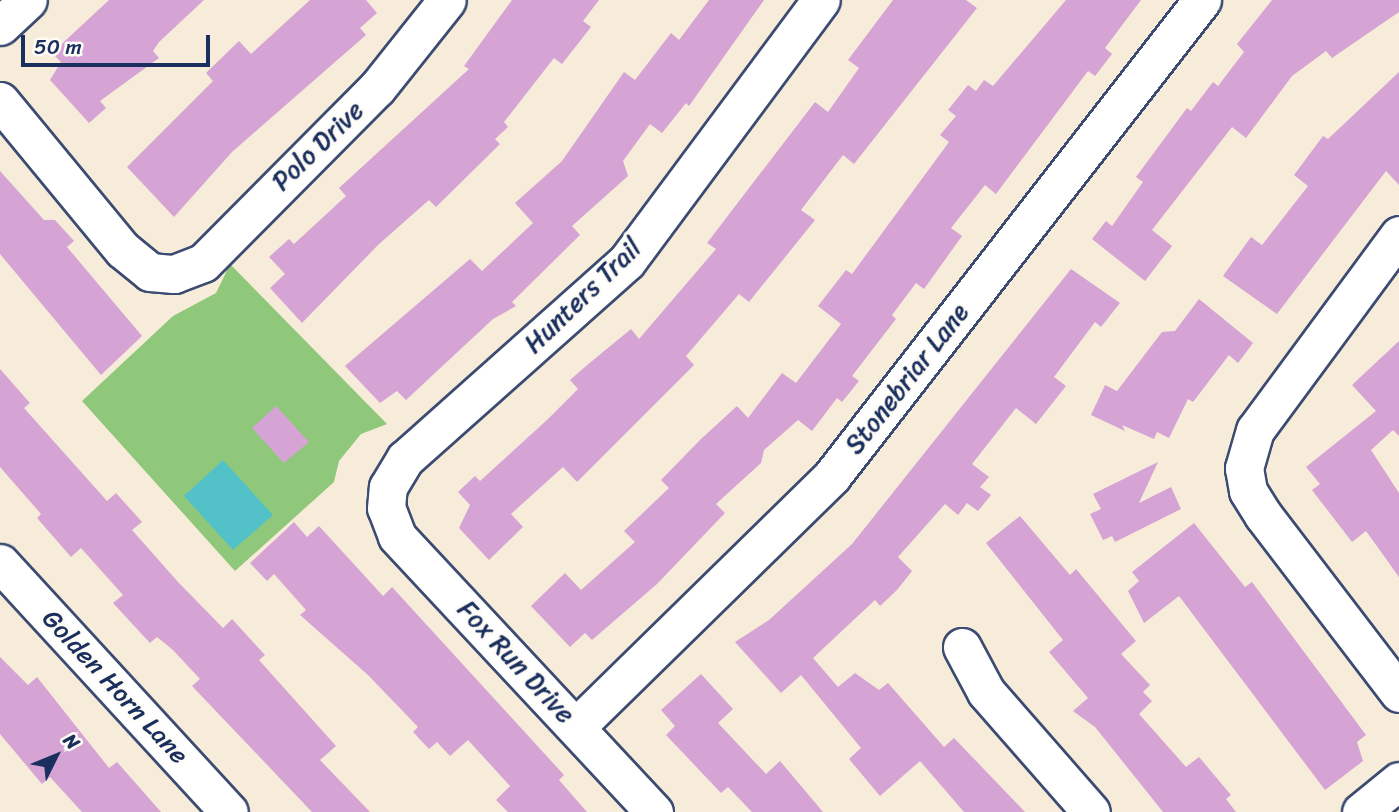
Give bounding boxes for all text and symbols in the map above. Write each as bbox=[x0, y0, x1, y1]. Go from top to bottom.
scale bar bbox=[24, 21, 214, 65]
text: 50 m bbox=[34, 28, 82, 66]
street label: Polo Drive bbox=[266, 95, 370, 197]
street label: Hunters Trail bbox=[518, 232, 648, 360]
street label: Stonebriar Lane bbox=[838, 297, 976, 461]
street label: Fox Run Drive bbox=[451, 594, 581, 730]
street label: Golden Horn Lane bbox=[35, 603, 195, 771]
north arrow bbox=[21, 721, 91, 791]
text: N bbox=[55, 725, 88, 757]

